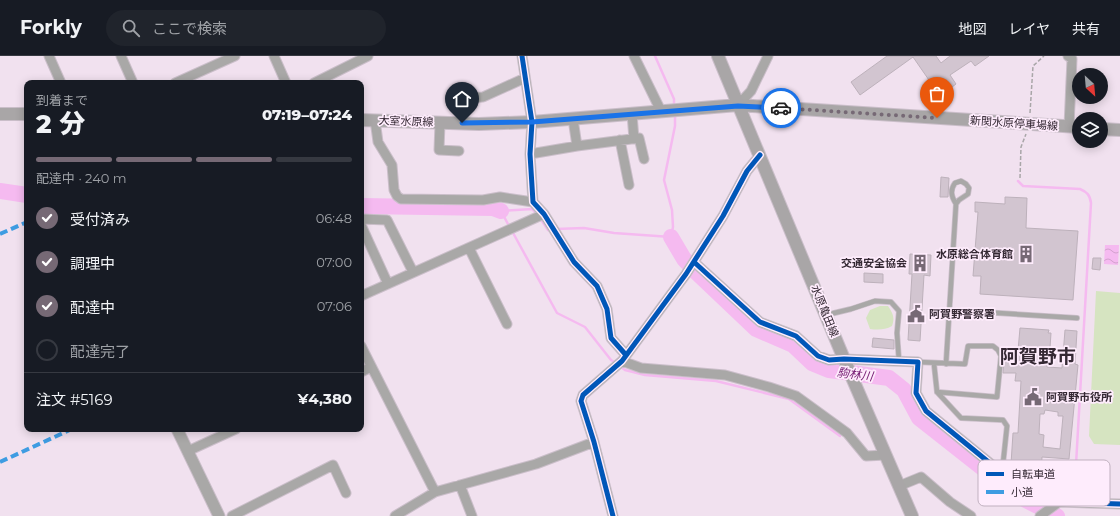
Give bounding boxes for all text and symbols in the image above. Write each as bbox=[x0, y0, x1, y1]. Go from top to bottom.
search box bbox=[106, 10, 386, 46]
text: Forkly bbox=[20, 16, 82, 39]
icon: search bbox=[120, 17, 142, 39]
text: ここで検索 bbox=[152, 19, 227, 38]
text: 地図 bbox=[958, 20, 986, 38]
text: レイヤ bbox=[1008, 20, 1050, 38]
text: 共有 bbox=[1072, 20, 1100, 38]
north arrow bbox=[1072, 68, 1108, 104]
map controls bbox=[1072, 68, 1108, 148]
pin bbox=[920, 77, 954, 118]
pin bbox=[445, 82, 479, 123]
icon: bag bbox=[926, 83, 948, 105]
icon: home bbox=[451, 88, 473, 110]
courier bbox=[761, 88, 801, 128]
text: 到着まで bbox=[36, 92, 88, 108]
icon: car bbox=[770, 97, 792, 119]
text: 07:19–07:24 bbox=[262, 105, 352, 124]
text: 2 分 bbox=[36, 108, 85, 140]
button: layers bbox=[1072, 112, 1108, 148]
street label: 大室水原線 bbox=[378, 113, 434, 129]
street label: 新関水原停車場線 bbox=[970, 113, 1058, 133]
text: 配達中 · 240 m bbox=[36, 170, 127, 186]
icon: check bbox=[36, 207, 58, 229]
text: 受付済み bbox=[70, 210, 130, 229]
text: 06:48 bbox=[316, 210, 352, 226]
building icon: 水原総合体育館 bbox=[1016, 244, 1036, 264]
place label: 水原総合体育館 bbox=[936, 247, 1013, 261]
icon: check bbox=[36, 251, 58, 273]
building icon: 交通安全協会 bbox=[910, 253, 930, 273]
text: 調理中 bbox=[70, 254, 115, 273]
text: 07:00 bbox=[316, 254, 352, 270]
place label: 交通安全協会 bbox=[841, 256, 907, 270]
street label: 水原亀田線 bbox=[808, 283, 842, 339]
icon: check bbox=[36, 295, 58, 317]
text: 配達中 bbox=[70, 298, 115, 317]
text: 07:06 bbox=[317, 298, 352, 314]
public building icon: 阿賀野警察署 bbox=[906, 304, 926, 324]
place label: 阿賀野警察署 bbox=[929, 307, 995, 321]
text: 配達完了 bbox=[70, 342, 130, 361]
district label: 阿賀野市 bbox=[1000, 345, 1076, 368]
water label: 駒林川 bbox=[836, 364, 876, 384]
public building icon: 阿賀野市役所 bbox=[1023, 387, 1043, 407]
text: ¥4,380 bbox=[297, 389, 352, 408]
text: 注文 #5169 bbox=[36, 390, 113, 409]
place label: 阿賀野市役所 bbox=[1046, 390, 1112, 404]
legend bbox=[978, 460, 1110, 506]
text: 自転車道 bbox=[1011, 467, 1055, 481]
text: 小道 bbox=[1011, 485, 1033, 499]

